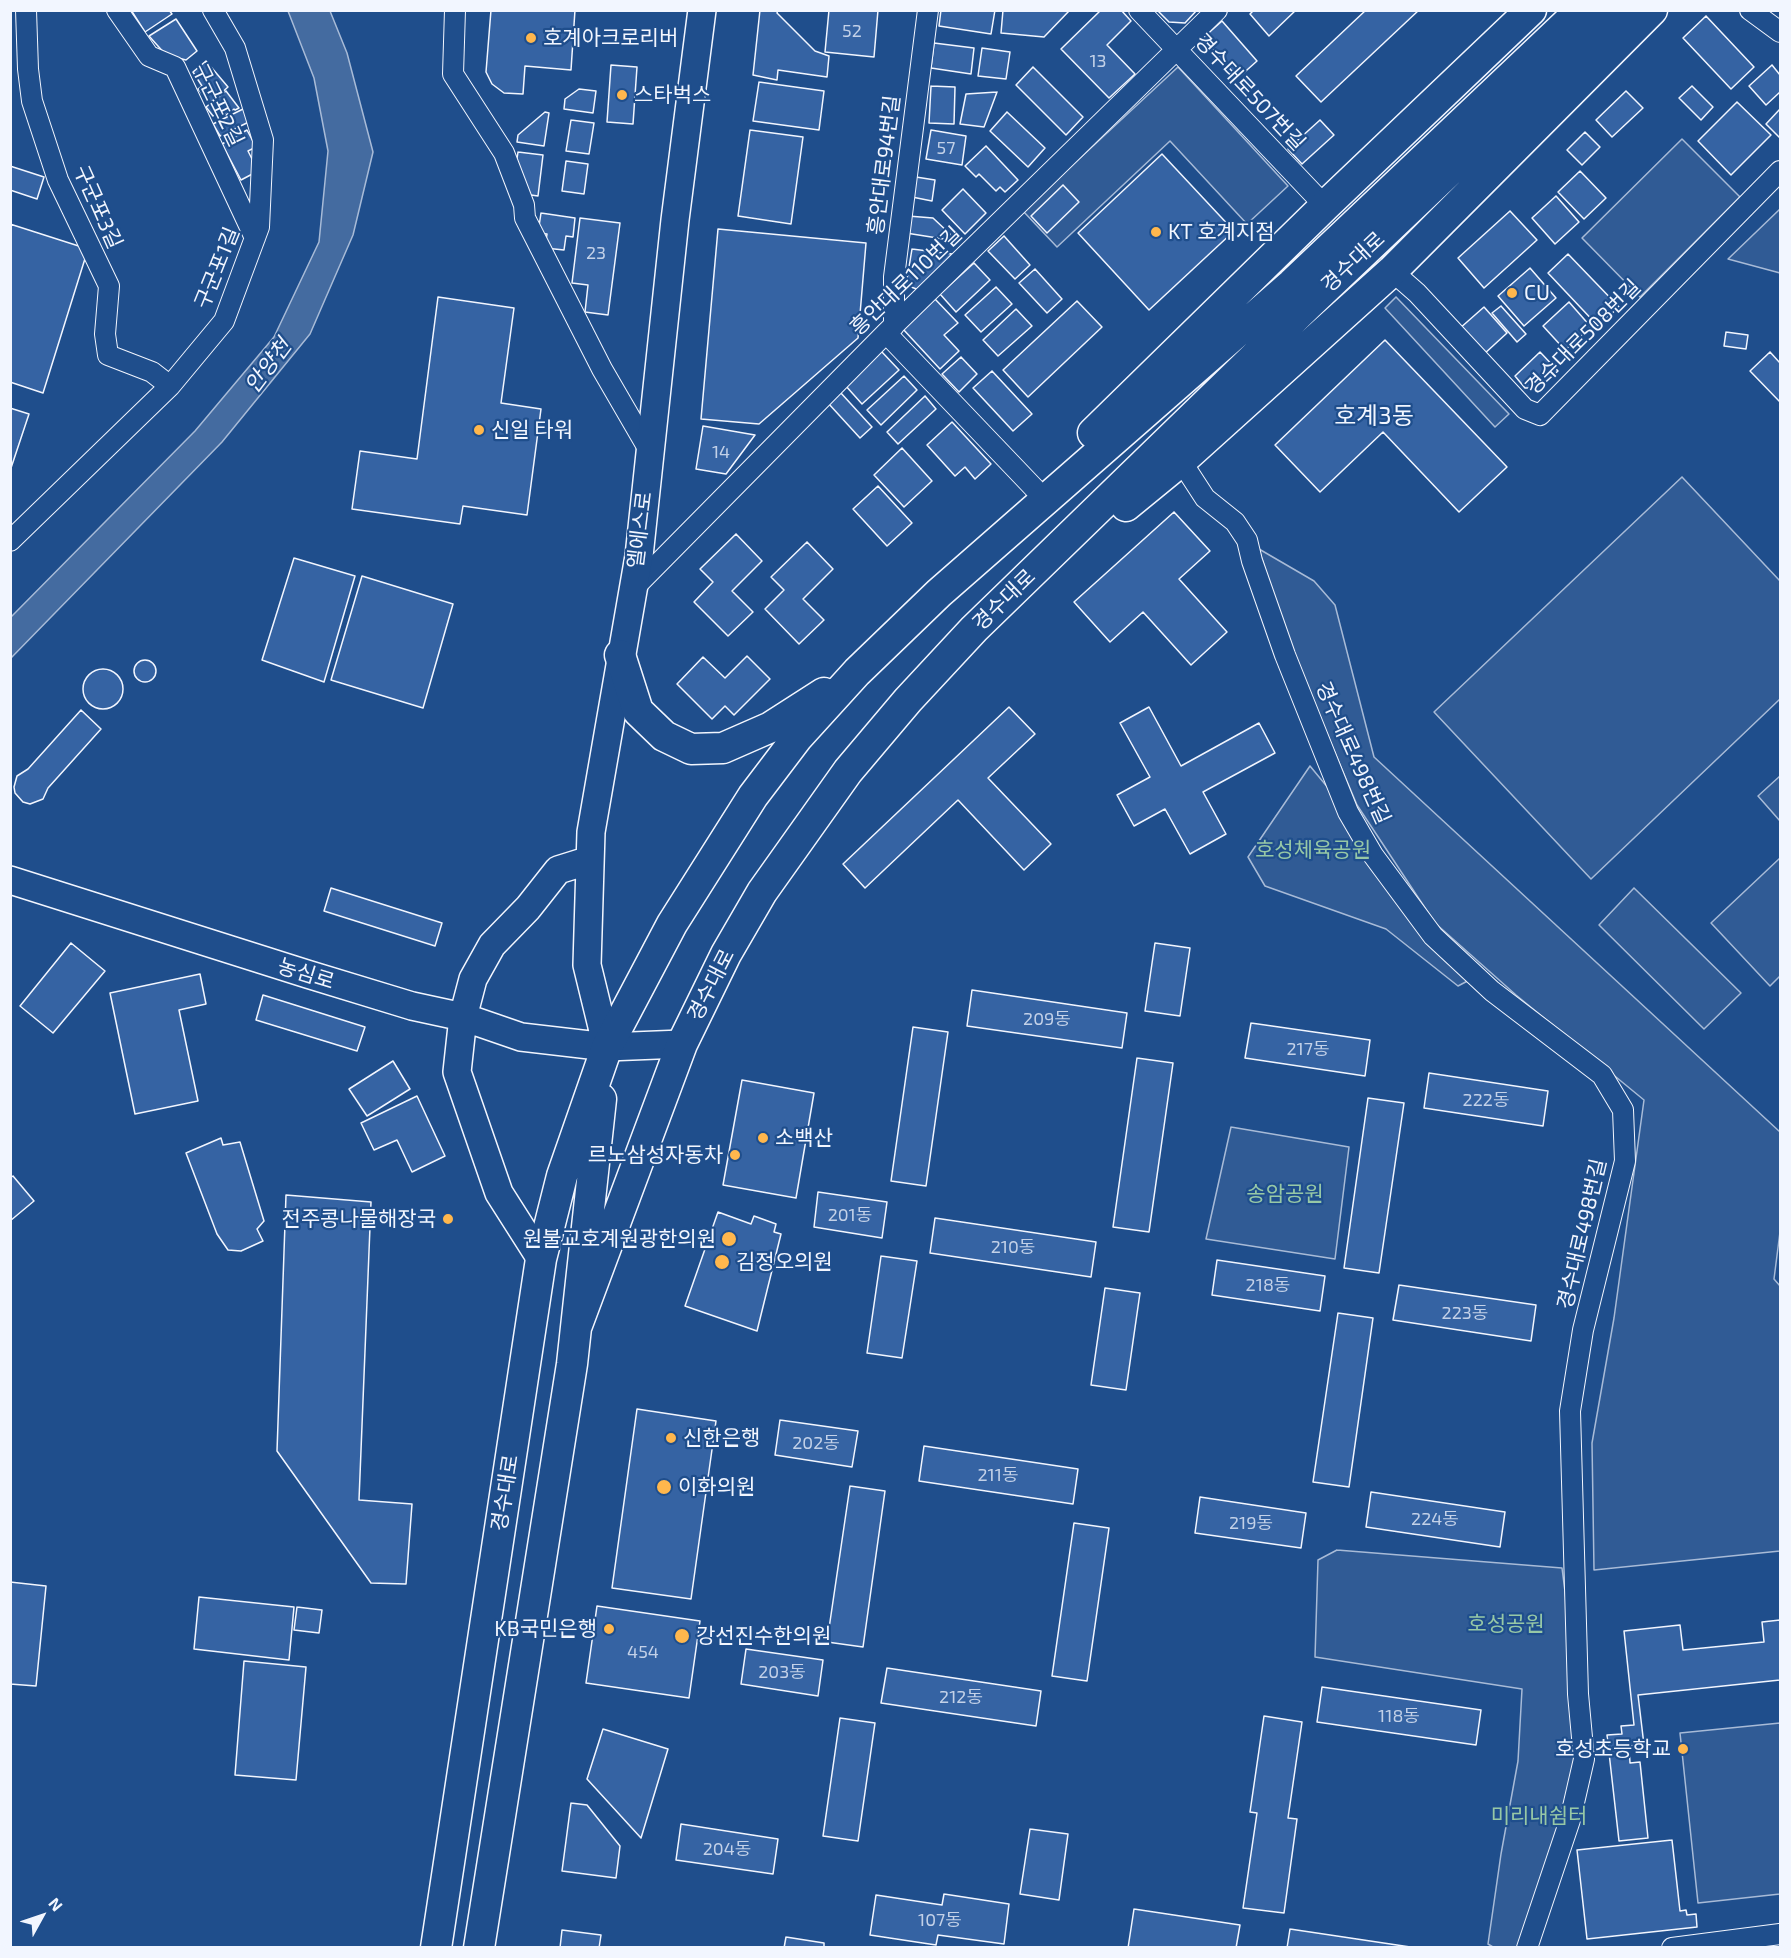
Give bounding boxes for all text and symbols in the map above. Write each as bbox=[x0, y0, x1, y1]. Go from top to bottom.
house number: 52 bbox=[842, 20, 862, 42]
place label: 호계아크로리버 bbox=[543, 25, 678, 51]
street label: 경수대로507번길 bbox=[1189, 28, 1311, 156]
marker: 호계아크로리버 bbox=[524, 31, 538, 45]
house number: 13 bbox=[1089, 50, 1107, 72]
street label: 구군포2길 bbox=[187, 59, 249, 151]
place label: 스타벅스 bbox=[634, 82, 711, 108]
marker: 스타벅스 bbox=[615, 88, 629, 102]
street label: 흥안대로94번길 bbox=[863, 94, 905, 236]
house number: 57 bbox=[937, 137, 955, 159]
street label: 구군포3길 bbox=[68, 161, 128, 253]
place label: KT 호계지점 bbox=[1168, 219, 1275, 245]
street label: 흥안대로110번길 bbox=[845, 221, 967, 341]
street label: 구군포1길 bbox=[189, 224, 245, 312]
marker: KT 호계지점 bbox=[1149, 225, 1163, 239]
street label: 경수대로 bbox=[1316, 226, 1390, 298]
house number: 23 bbox=[586, 242, 606, 264]
street label: 경수대로508번길 bbox=[1520, 274, 1646, 400]
place label: CU bbox=[1524, 280, 1550, 306]
marker: CU bbox=[1505, 286, 1519, 300]
water label: 안양천 bbox=[239, 334, 297, 398]
district label: 호계3동 bbox=[1334, 402, 1414, 430]
place label: 신일 타워 bbox=[491, 417, 573, 443]
marker: 신일 타워 bbox=[472, 423, 486, 437]
house number: 14 bbox=[712, 441, 730, 463]
street label: 엘에스로 bbox=[623, 490, 657, 570]
street label: 경수대로 bbox=[967, 564, 1041, 636]
street label: 경수대로498번길 bbox=[1310, 678, 1396, 828]
park label: 호성체육공원 bbox=[1255, 837, 1371, 863]
street label: 경수대로 bbox=[682, 945, 740, 1025]
street label: 농심로 bbox=[275, 953, 337, 995]
house number: 209동 bbox=[1023, 1008, 1071, 1030]
house number: 217동 bbox=[1286, 1038, 1330, 1060]
house number: 222동 bbox=[1463, 1089, 1509, 1111]
place label: 소백산 bbox=[775, 1125, 833, 1151]
marker: 소백산 bbox=[756, 1131, 770, 1145]
place label: 르노삼성자동차 bbox=[588, 1142, 723, 1168]
marker: 르노삼성자동차 bbox=[728, 1148, 742, 1162]
street label: 경수대로498번길 bbox=[1552, 1156, 1612, 1312]
park label: 송암공원 bbox=[1246, 1181, 1324, 1207]
house number: 201동 bbox=[828, 1204, 872, 1226]
place label: 전주콩나물해장국 bbox=[281, 1206, 436, 1232]
marker: 전주콩나물해장국 bbox=[441, 1212, 455, 1226]
place label: 원불교호계원광한의원 bbox=[523, 1226, 716, 1252]
marker: 원불교호계원광한의원 bbox=[720, 1230, 738, 1248]
house number: 210동 bbox=[991, 1236, 1035, 1258]
place label: 김정오의원 bbox=[736, 1249, 833, 1275]
marker: 김정오의원 bbox=[713, 1253, 731, 1271]
house number: 218동 bbox=[1246, 1274, 1290, 1296]
house number: 223동 bbox=[1442, 1302, 1488, 1324]
place label: 신한은행 bbox=[683, 1425, 760, 1451]
marker: 신한은행 bbox=[664, 1431, 678, 1445]
house number: 202동 bbox=[792, 1432, 840, 1454]
street label: 경수대로 bbox=[487, 1453, 523, 1533]
house number: 211동 bbox=[977, 1464, 1019, 1486]
place label: 이화의원 bbox=[678, 1474, 755, 1500]
marker: 이화의원 bbox=[655, 1478, 673, 1496]
house number: 224동 bbox=[1411, 1508, 1459, 1530]
house number: 219동 bbox=[1229, 1512, 1273, 1534]
park label: 호성공원 bbox=[1467, 1611, 1545, 1637]
place label: KB국민은행 bbox=[494, 1616, 597, 1642]
marker: KB국민은행 bbox=[602, 1622, 616, 1636]
place label: 강선진수한의원 bbox=[696, 1623, 831, 1649]
marker: 강선진수한의원 bbox=[673, 1627, 691, 1645]
house number: 454 bbox=[627, 1641, 659, 1663]
house number: 203동 bbox=[758, 1661, 806, 1683]
house number: 212동 bbox=[939, 1686, 983, 1708]
house number: 118동 bbox=[1378, 1705, 1420, 1727]
place label: 호성초등학교 bbox=[1555, 1736, 1671, 1762]
marker: 호성초등학교 bbox=[1676, 1742, 1690, 1756]
park label: 미리내쉼터 bbox=[1491, 1803, 1587, 1829]
house number: 204동 bbox=[703, 1838, 751, 1860]
north arrow bbox=[12, 1886, 72, 1946]
text: N bbox=[45, 1894, 67, 1915]
house number: 107동 bbox=[918, 1909, 962, 1931]

